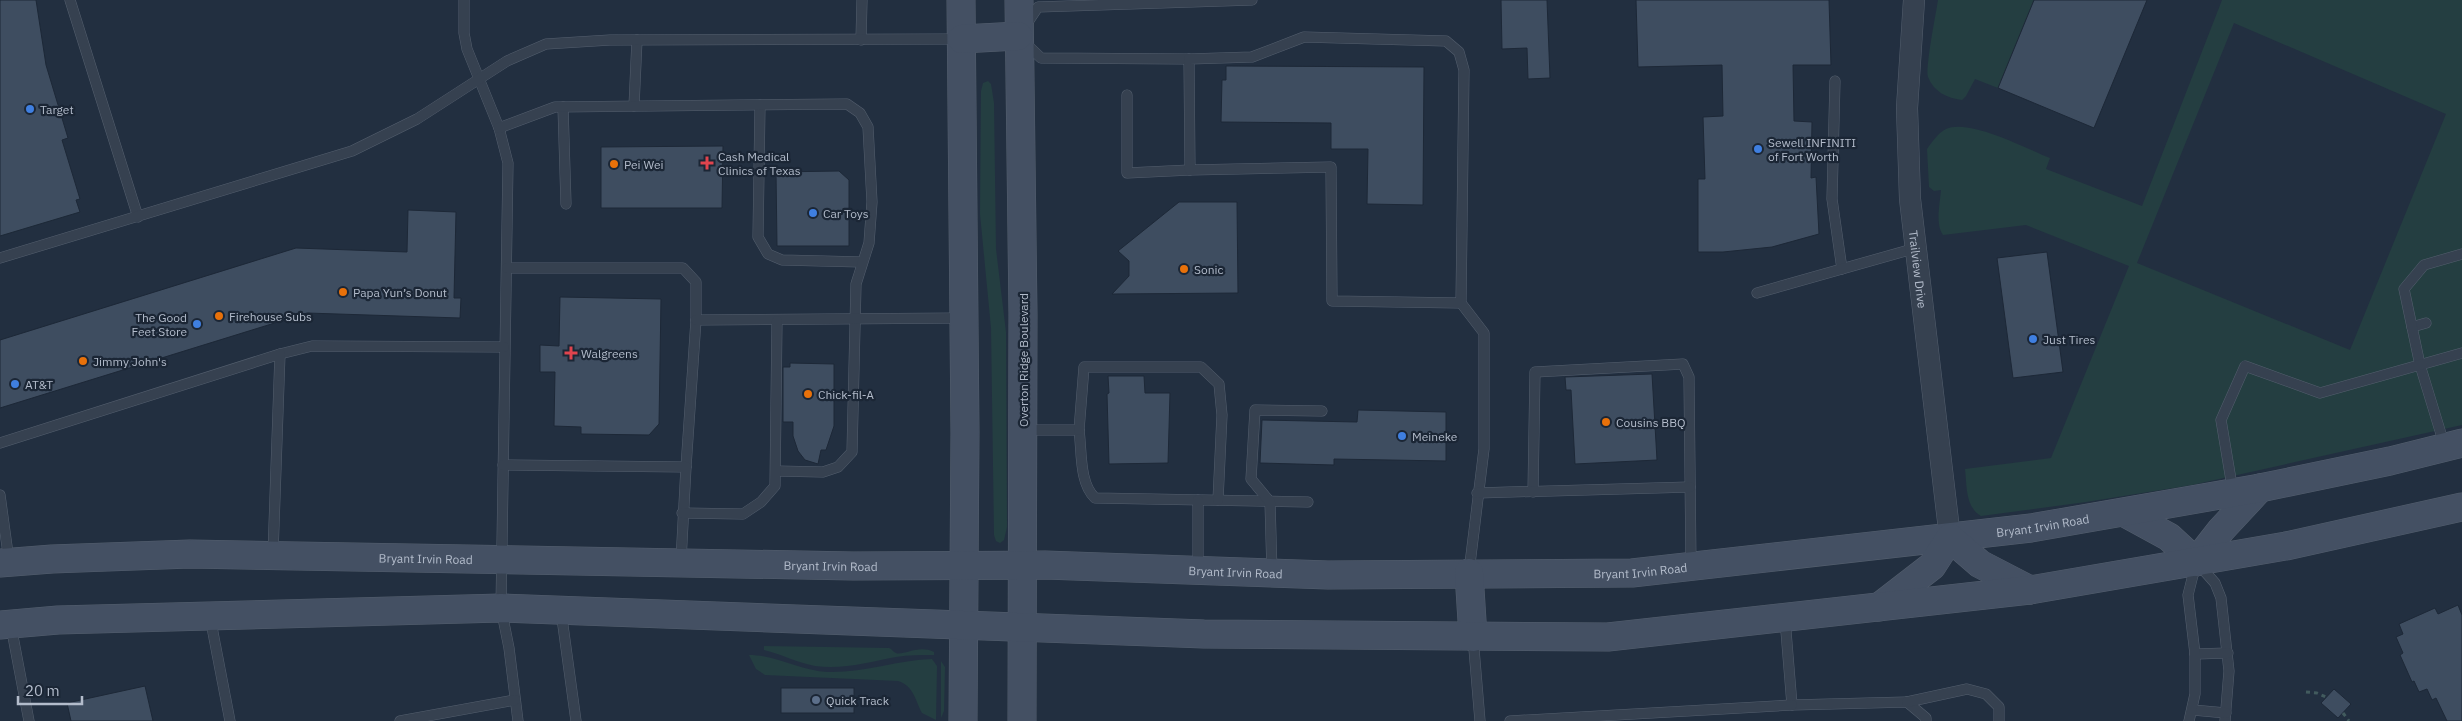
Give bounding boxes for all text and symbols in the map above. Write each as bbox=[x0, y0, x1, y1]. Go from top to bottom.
place label: Target bbox=[40, 102, 74, 117]
marker: Target bbox=[24, 103, 36, 115]
place label: Sewell INFINITI of Fort Worth bbox=[1768, 135, 1856, 164]
marker: Sewell INFINITI of Fort Worth bbox=[1752, 143, 1764, 155]
place label: Cash Medical Clinics of Texas bbox=[718, 149, 801, 178]
marker: Cash Medical Clinics of Texas bbox=[700, 156, 714, 170]
place label: Pei Wei bbox=[624, 157, 664, 172]
marker: Pei Wei bbox=[608, 158, 620, 170]
place label: Car Toys bbox=[823, 206, 869, 221]
marker: Car Toys bbox=[807, 207, 819, 219]
street label: Trailview Drive bbox=[1906, 229, 1930, 310]
place label: Sonic bbox=[1194, 262, 1224, 277]
marker: Sonic bbox=[1178, 263, 1190, 275]
place label: Papa Yun’s Donut bbox=[353, 285, 447, 300]
marker: Papa Yun’s Donut bbox=[337, 286, 349, 298]
street label: Overton Ridge Boulevard bbox=[1016, 293, 1031, 427]
place label: Firehouse Subs bbox=[229, 309, 312, 324]
place label: The Good Feet Store bbox=[132, 310, 187, 339]
marker: Firehouse Subs bbox=[213, 310, 225, 322]
marker: The Good Feet Store bbox=[191, 318, 203, 330]
place label: Just Tires bbox=[2043, 332, 2096, 347]
marker: Just Tires bbox=[2027, 333, 2039, 345]
place label: Walgreens bbox=[581, 346, 638, 361]
marker: Walgreens bbox=[565, 347, 577, 359]
place label: Jimmy John's bbox=[93, 354, 167, 369]
marker: Jimmy John's bbox=[77, 355, 89, 367]
place label: AT&T bbox=[25, 377, 53, 392]
marker: AT&T bbox=[9, 378, 21, 390]
place label: Chick-fil-A bbox=[818, 387, 874, 402]
marker: Chick-fil-A bbox=[802, 388, 814, 400]
place label: Cousins BBQ bbox=[1616, 415, 1686, 430]
marker: Cousins BBQ bbox=[1600, 416, 1612, 428]
place label: Meineke bbox=[1412, 429, 1458, 444]
marker: Meineke bbox=[1396, 430, 1408, 442]
street label: Bryant Irvin Road bbox=[1995, 510, 2090, 539]
street label: Bryant Irvin Road bbox=[379, 550, 473, 567]
street label: Bryant Irvin Road bbox=[783, 557, 878, 574]
street label: Bryant Irvin Road bbox=[1593, 559, 1688, 581]
street label: Bryant Irvin Road bbox=[1188, 563, 1283, 581]
scale bar bbox=[18, 674, 81, 706]
text: 20 m bbox=[25, 681, 60, 700]
place label: Quick Track bbox=[826, 693, 890, 708]
marker: Quick Track bbox=[810, 694, 822, 706]

